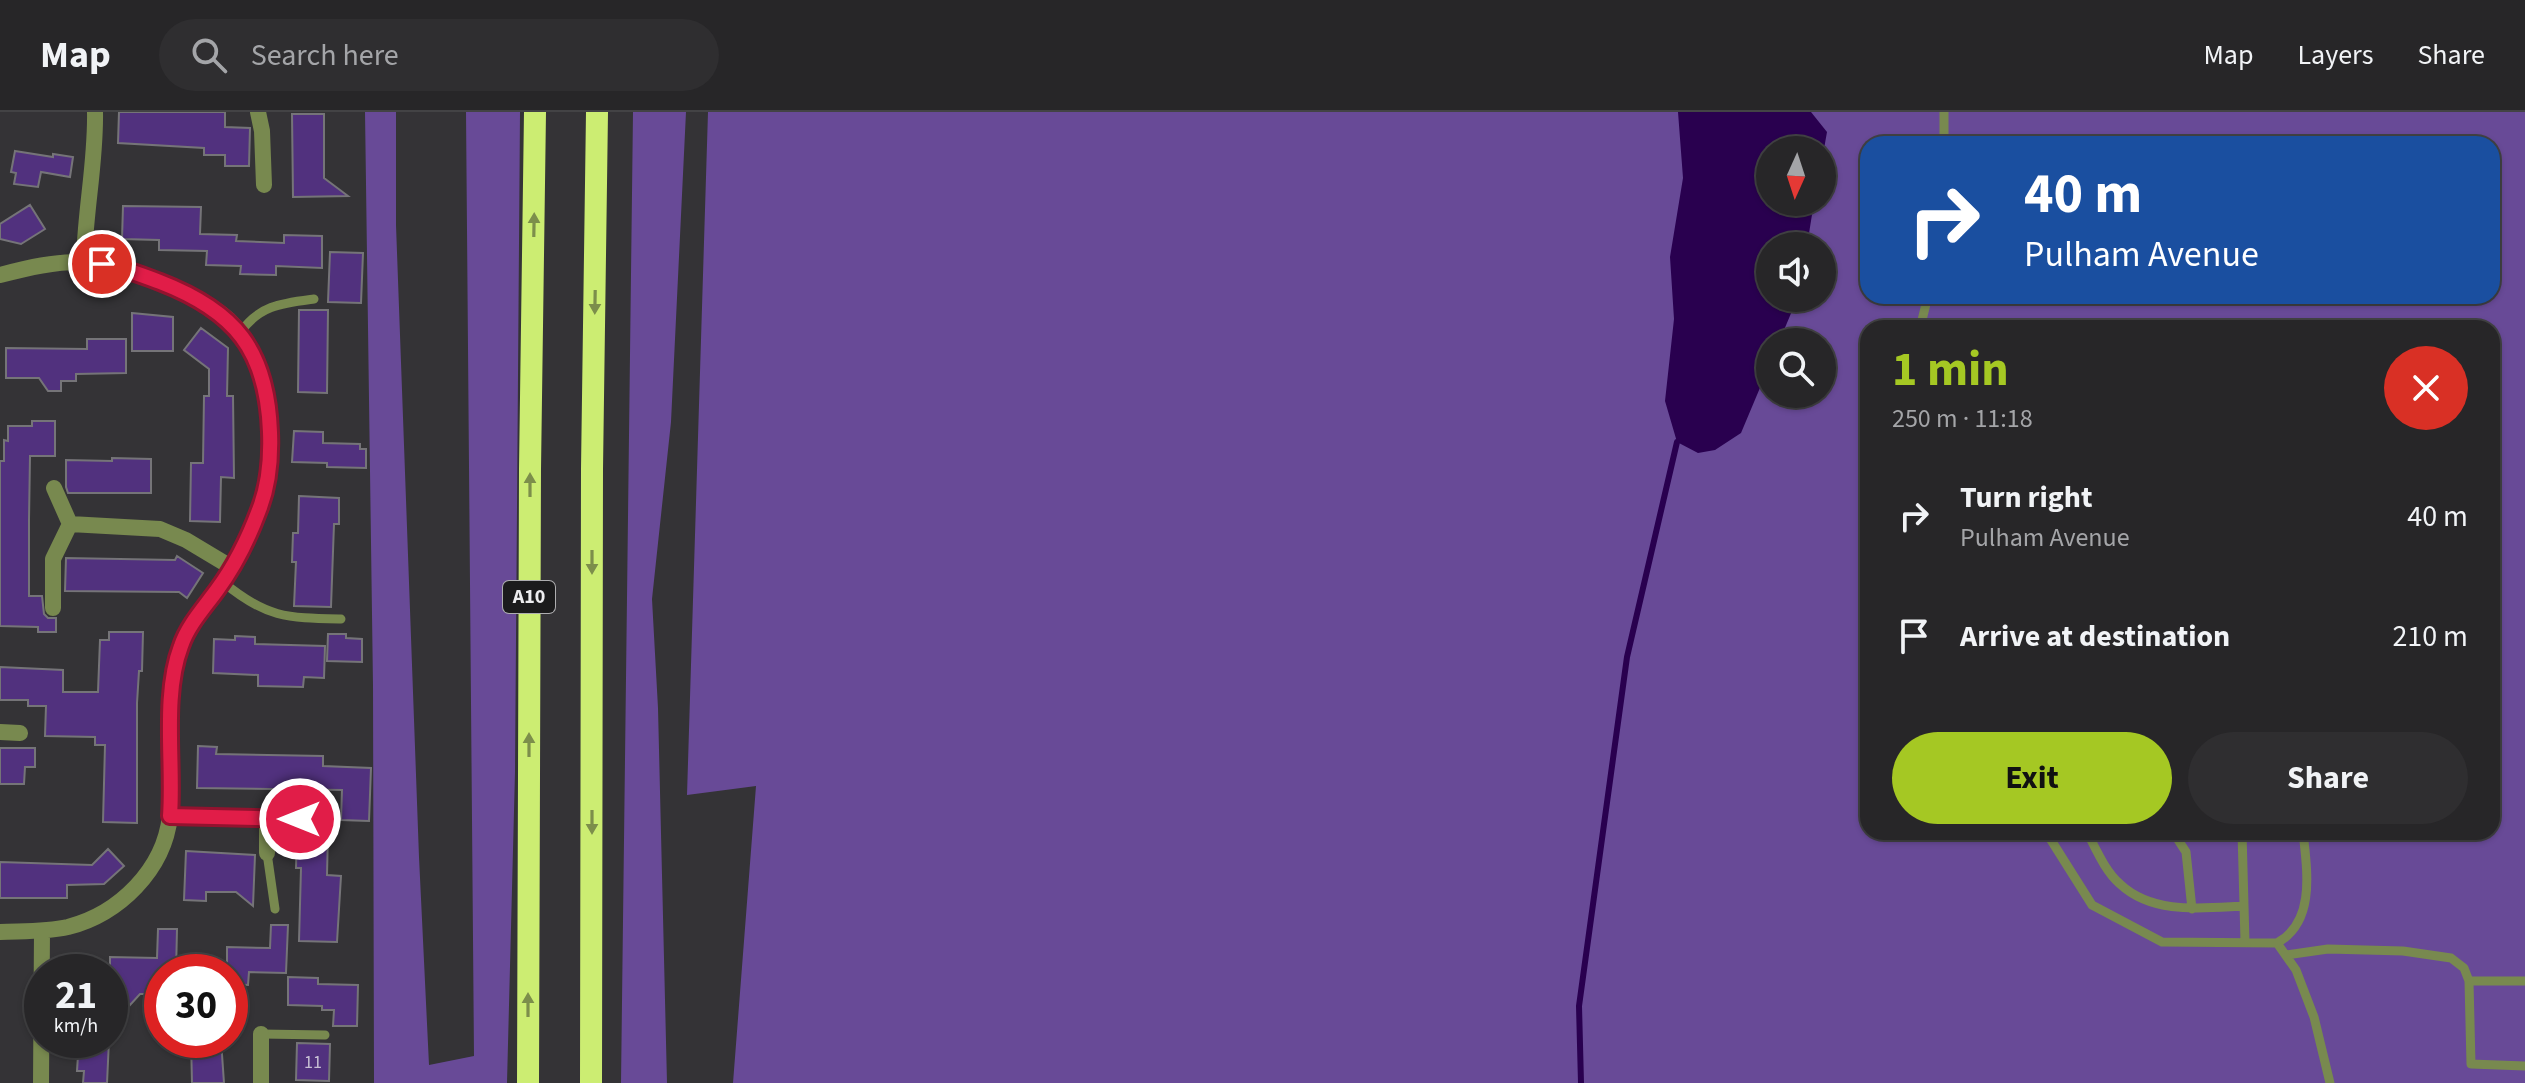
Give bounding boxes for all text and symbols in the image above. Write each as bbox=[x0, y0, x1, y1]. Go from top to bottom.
search box bbox=[159, 19, 719, 91]
text: Map bbox=[40, 28, 111, 82]
icon: search bbox=[187, 33, 231, 77]
text: Search here bbox=[251, 34, 399, 77]
text: Map bbox=[2203, 35, 2253, 75]
text: Layers bbox=[2297, 35, 2373, 75]
text: Share bbox=[2417, 35, 2485, 75]
north arrow bbox=[1756, 136, 1836, 216]
map controls bbox=[1756, 136, 1836, 408]
text: 40 m bbox=[2024, 155, 2142, 234]
icon: right bbox=[1892, 168, 1996, 272]
one-way arrow bbox=[527, 212, 540, 237]
text: Pulham Avenue bbox=[2024, 229, 2259, 280]
pin bbox=[68, 230, 136, 298]
button: sound bbox=[1756, 232, 1836, 312]
icon: arrive bbox=[80, 242, 124, 286]
one-way arrow bbox=[588, 290, 601, 315]
button: search bbox=[1756, 328, 1836, 408]
text: 1 min bbox=[1892, 336, 2009, 404]
button: close bbox=[2384, 346, 2468, 430]
text: 250 m · 11:18 bbox=[1892, 400, 2033, 437]
one-way arrow bbox=[524, 472, 536, 497]
text: Turn right bbox=[1960, 476, 2092, 519]
icon: right bbox=[1892, 494, 1936, 538]
text: 40 m bbox=[2407, 495, 2468, 538]
text: Pulham Avenue bbox=[1960, 519, 2130, 556]
one-way arrow bbox=[586, 550, 598, 575]
road number: A10 bbox=[503, 581, 555, 613]
icon: arrive bbox=[1892, 614, 1936, 658]
text: Arrive at destination bbox=[1960, 615, 2230, 658]
text: 210 m bbox=[2392, 615, 2468, 658]
one-way arrow bbox=[523, 732, 535, 757]
button: Exit bbox=[1892, 732, 2172, 824]
button: Share bbox=[2188, 732, 2468, 824]
position arrow bbox=[258, 777, 342, 861]
one-way arrow bbox=[586, 810, 598, 835]
speed limit sign: 30 bbox=[144, 954, 248, 1058]
text: 21 bbox=[55, 967, 97, 1024]
one-way arrow bbox=[522, 992, 534, 1017]
text: km/h bbox=[54, 1012, 98, 1040]
house number: 11 bbox=[304, 1050, 322, 1075]

